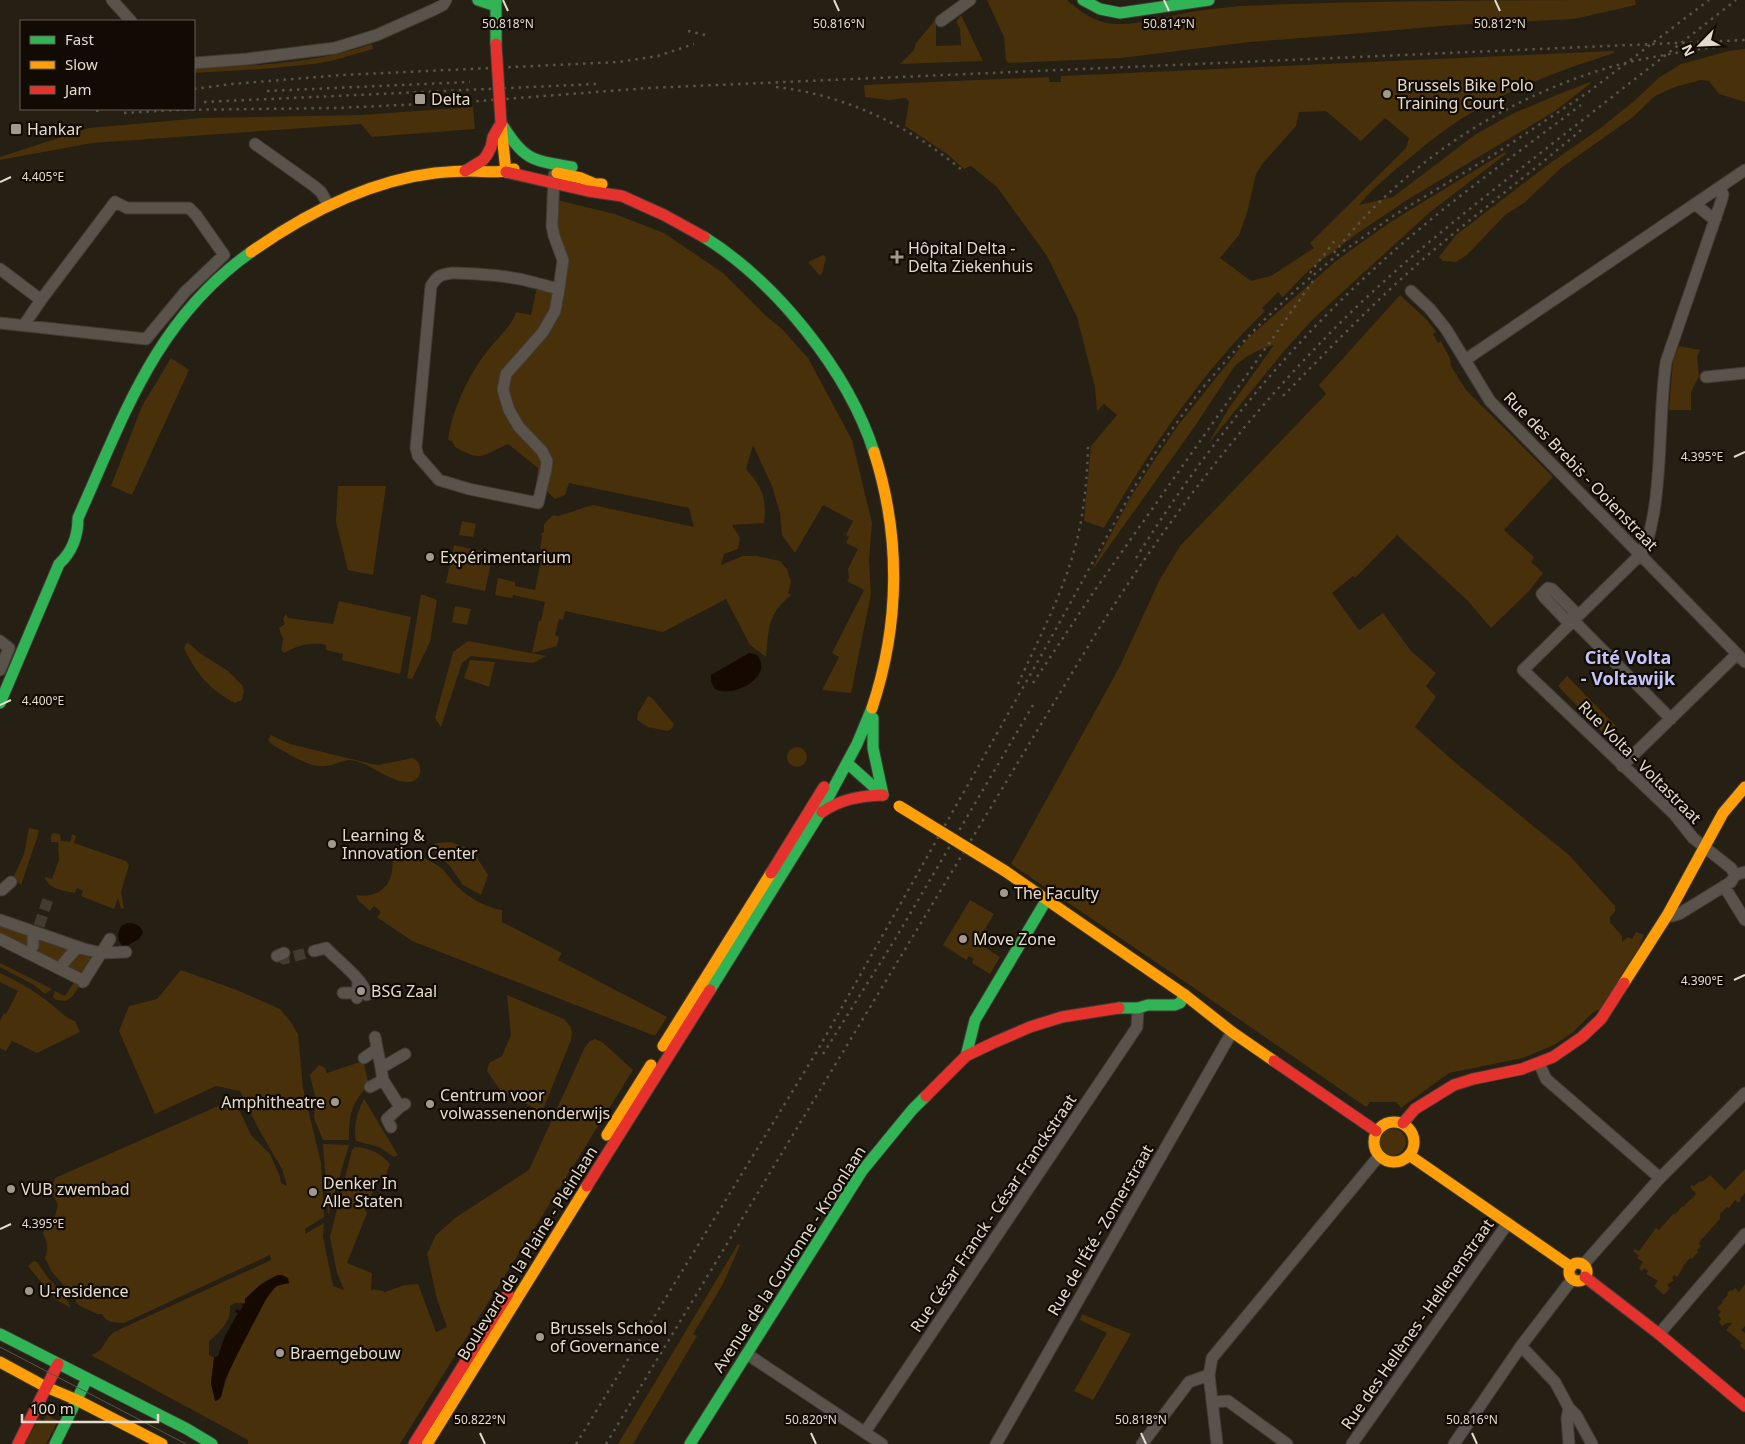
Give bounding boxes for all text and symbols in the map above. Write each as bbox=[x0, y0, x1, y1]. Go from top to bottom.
text: 50.818°N bbox=[482, 15, 534, 32]
text: 50.816°N bbox=[813, 15, 865, 32]
text: 50.814°N bbox=[1143, 15, 1195, 32]
text: 50.812°N bbox=[1474, 15, 1526, 32]
legend bbox=[20, 20, 195, 110]
north arrow bbox=[1675, 20, 1725, 70]
text: Fast bbox=[65, 29, 94, 49]
text: N bbox=[1677, 41, 1699, 60]
text: Slow bbox=[65, 54, 98, 74]
place label: Brussels Bike Polo Training Court bbox=[1397, 74, 1534, 114]
text: Jam bbox=[63, 79, 92, 99]
place label: Delta bbox=[431, 88, 471, 110]
marker: Brussels Bike Polo Training Court bbox=[1381, 88, 1393, 100]
marker: Delta bbox=[413, 92, 427, 106]
place label: Hankar bbox=[27, 118, 82, 140]
marker: Hankar bbox=[9, 122, 23, 136]
text: 4.405°E bbox=[22, 168, 64, 185]
place label: Hôpital Delta - Delta Ziekenhuis bbox=[908, 237, 1033, 277]
marker: Hôpital Delta - Delta Ziekenhuis bbox=[890, 250, 904, 264]
street label: Rue des Brebis - Ooienstraat bbox=[1499, 387, 1663, 555]
text: 4.395°E bbox=[1681, 448, 1723, 465]
place label: Expérimentarium bbox=[440, 546, 571, 568]
marker: Expérimentarium bbox=[424, 551, 436, 563]
district label: Cité Volta - Voltawijk bbox=[1581, 645, 1676, 690]
text: 4.400°E bbox=[22, 692, 64, 709]
street label: Rue Volta - Voltastraat bbox=[1574, 696, 1706, 828]
place label: Learning & Innovation Center bbox=[342, 824, 478, 864]
marker: Learning & Innovation Center bbox=[326, 838, 338, 850]
place label: The Faculty bbox=[1014, 882, 1100, 904]
marker: The Faculty bbox=[998, 887, 1010, 899]
place label: Move Zone bbox=[973, 928, 1056, 950]
marker: Move Zone bbox=[957, 933, 969, 945]
text: 4.390°E bbox=[1681, 972, 1723, 989]
place label: BSG Zaal bbox=[371, 980, 437, 1002]
marker: BSG Zaal bbox=[355, 985, 367, 997]
place label: Centrum voor volwassenenonderwijs bbox=[440, 1084, 610, 1124]
street label: Rue César Franck - César Franckstraat bbox=[905, 1090, 1081, 1336]
place label: Amphitheatre bbox=[221, 1091, 325, 1113]
marker: Amphitheatre bbox=[329, 1096, 341, 1108]
marker: Centrum voor volwassenenonderwijs bbox=[424, 1098, 436, 1110]
street label: Rue de l'Été - Zomerstraat bbox=[1042, 1140, 1158, 1319]
street label: Avenue de la Couronne - Kroonlaan bbox=[707, 1141, 871, 1377]
street label: Boulevard de la Plaine - Pleinlaan bbox=[452, 1142, 602, 1364]
place label: Denker In Alle Staten bbox=[323, 1172, 403, 1212]
place label: VUB zwembad bbox=[21, 1178, 130, 1200]
marker: VUB zwembad bbox=[5, 1183, 17, 1195]
marker: Denker In Alle Staten bbox=[307, 1186, 319, 1198]
street label: Rue des Hellènes - Hellenenstraat bbox=[1336, 1214, 1499, 1434]
text: 4.395°E bbox=[22, 1215, 64, 1232]
place label: U-residence bbox=[39, 1280, 128, 1302]
marker: U-residence bbox=[23, 1285, 35, 1297]
place label: Brussels School of Governance bbox=[550, 1317, 667, 1357]
marker: Brussels School of Governance bbox=[534, 1331, 546, 1343]
place label: Braemgebouw bbox=[290, 1342, 401, 1364]
marker: Braemgebouw bbox=[274, 1347, 286, 1359]
scale bar bbox=[22, 1392, 159, 1424]
text: 100 m bbox=[30, 1398, 74, 1418]
text: 50.822°N bbox=[454, 1411, 506, 1428]
text: 50.820°N bbox=[785, 1411, 837, 1428]
text: 50.818°N bbox=[1115, 1411, 1167, 1428]
text: 50.816°N bbox=[1446, 1411, 1498, 1428]

